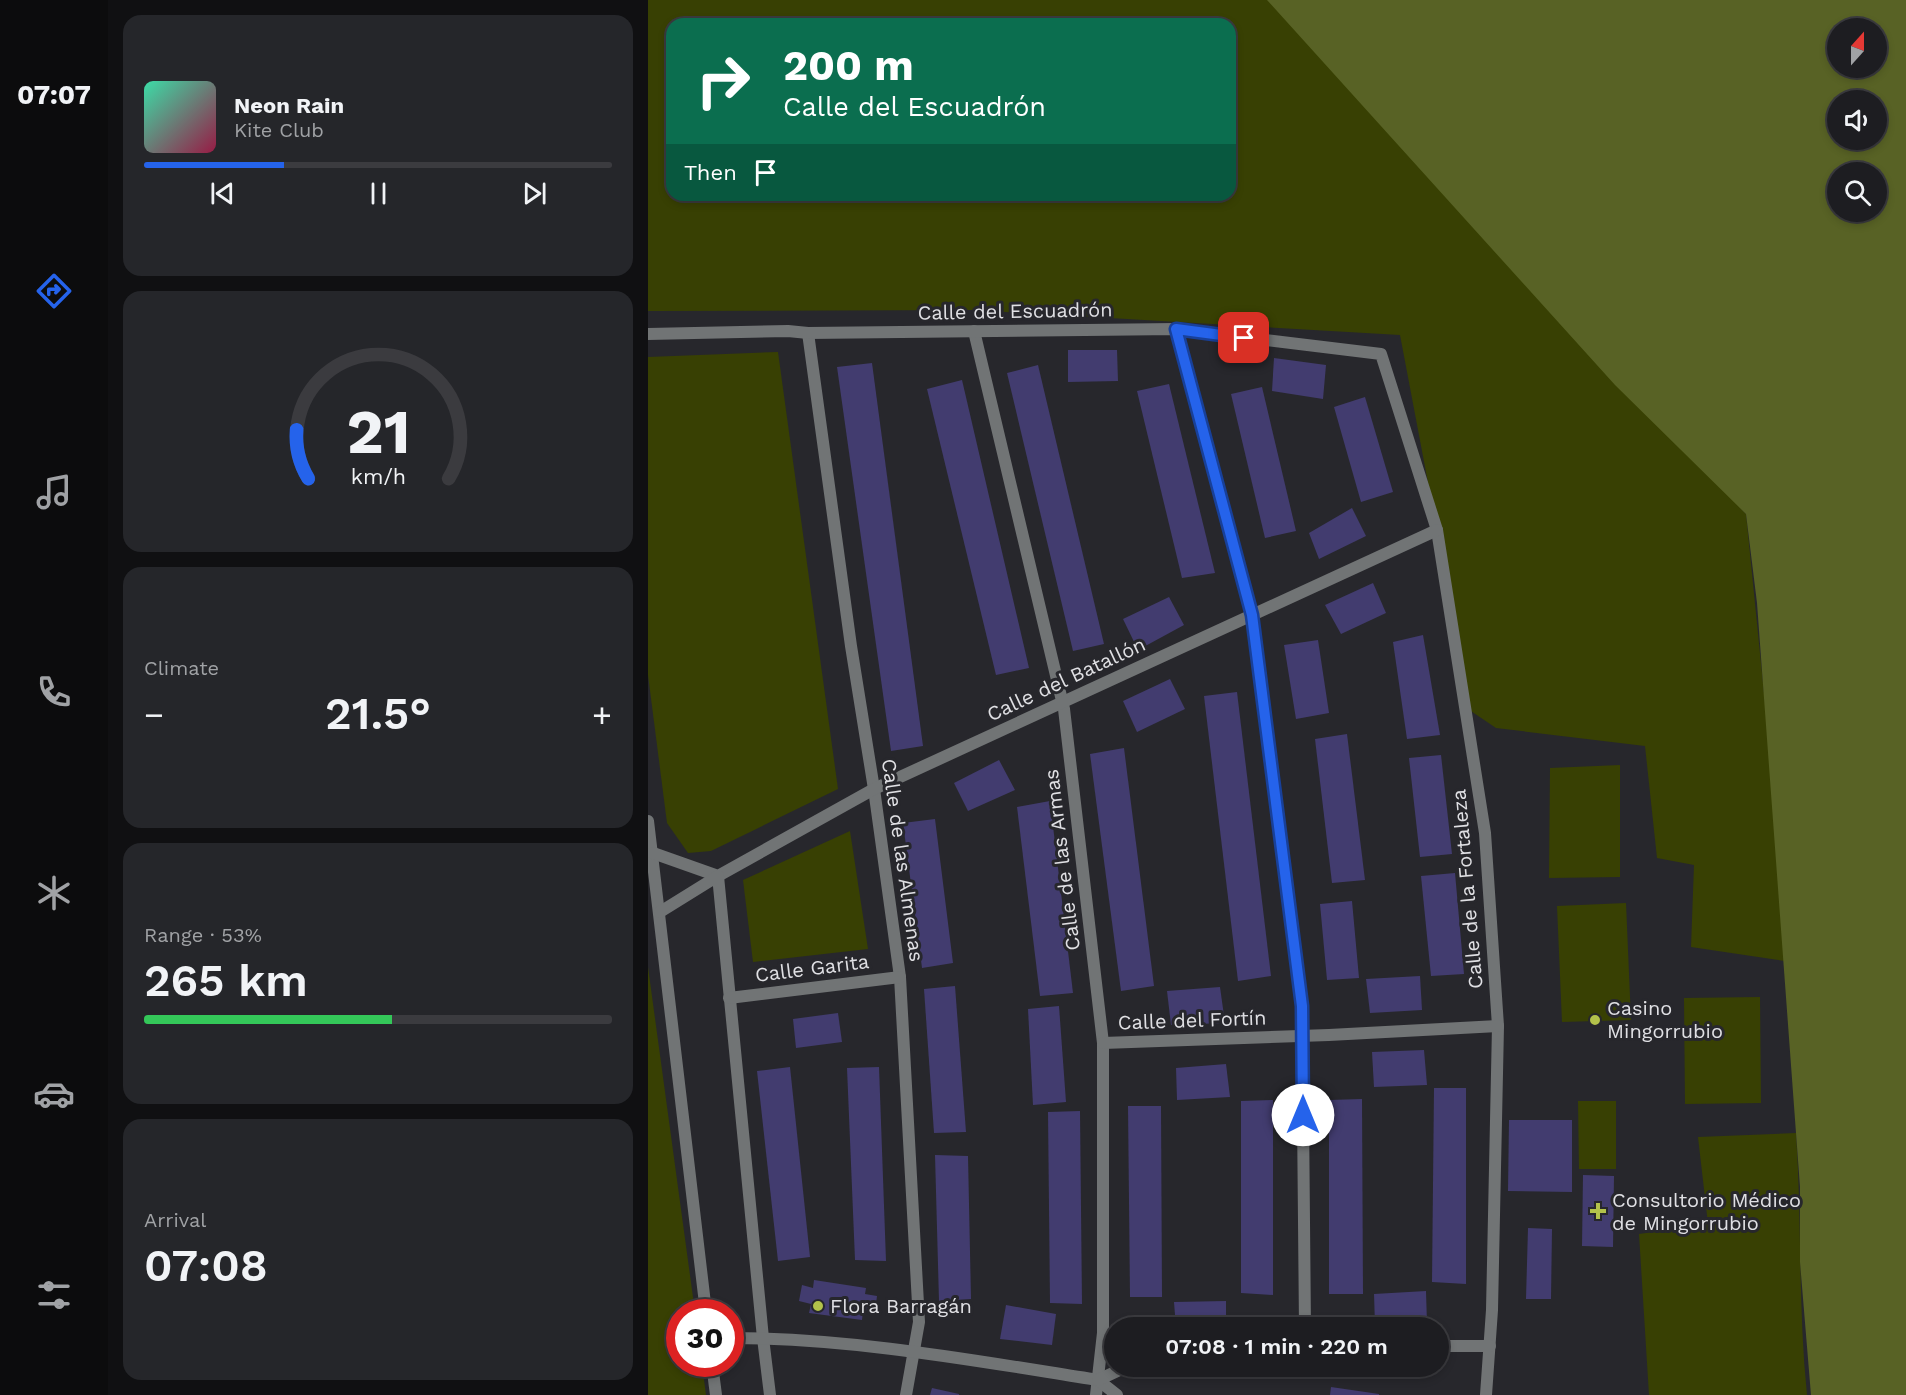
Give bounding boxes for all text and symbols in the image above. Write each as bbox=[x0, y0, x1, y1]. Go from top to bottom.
north arrow bbox=[1827, 18, 1887, 78]
map controls bbox=[1827, 18, 1887, 222]
text: 200 m bbox=[783, 41, 914, 90]
icon: right bbox=[684, 42, 762, 120]
text: 07:07 bbox=[17, 79, 91, 111]
button: sound bbox=[1827, 90, 1887, 150]
text: Calle del Escuadrón bbox=[783, 91, 1046, 123]
text: Neon Rain bbox=[234, 93, 344, 118]
text: Kite Club bbox=[234, 118, 324, 142]
icon: arrive bbox=[749, 156, 782, 189]
text: Then bbox=[684, 160, 737, 185]
button: search bbox=[1827, 162, 1887, 222]
icon: previous bbox=[206, 177, 239, 210]
icon: pause bbox=[362, 177, 395, 210]
icon: next bbox=[518, 177, 551, 210]
icon: directions bbox=[33, 270, 75, 312]
street label: Calle del Escuadrón bbox=[917, 297, 1113, 325]
pin bbox=[1218, 312, 1269, 363]
icon: arrive bbox=[1227, 321, 1260, 354]
text: 21 bbox=[346, 395, 410, 468]
text: km/h bbox=[350, 464, 406, 489]
icon: music bbox=[33, 471, 75, 513]
street label: Calle del Batallón bbox=[983, 632, 1149, 726]
text: Climate bbox=[144, 656, 219, 680]
icon: phone bbox=[33, 671, 75, 713]
text: 21.5° bbox=[325, 687, 431, 740]
text: − bbox=[144, 695, 164, 734]
text: + bbox=[592, 695, 612, 734]
street label: Calle de las Almenas bbox=[877, 757, 929, 963]
street label: Calle de las Armas bbox=[1039, 768, 1085, 952]
street label: Calle de la Fortaleza bbox=[1446, 788, 1488, 990]
icon: climate bbox=[33, 872, 75, 914]
text: Range · 53% bbox=[144, 923, 262, 947]
street label: Calle Garita bbox=[754, 949, 870, 987]
text: 265 km bbox=[144, 954, 308, 1007]
place label: Casino Mingorrubio bbox=[1607, 996, 1723, 1043]
street label: Calle del Fortín bbox=[1117, 1005, 1267, 1035]
marker: Casino Mingorrubio bbox=[1588, 1013, 1602, 1027]
icon: car bbox=[33, 1073, 75, 1115]
position arrow bbox=[1271, 1083, 1335, 1147]
place label: Consultorio Médico de Mingorrubio bbox=[1612, 1188, 1801, 1235]
marker: Consultorio Médico de Mingorrubio bbox=[1589, 1202, 1607, 1220]
text: Arrival bbox=[144, 1208, 206, 1232]
text: 07:08 bbox=[144, 1239, 268, 1292]
icon: filters bbox=[33, 1274, 75, 1316]
place label: Flora Barragán bbox=[830, 1294, 972, 1318]
speed limit sign: 30 bbox=[666, 1299, 744, 1377]
marker: Flora Barragán bbox=[811, 1299, 825, 1313]
text: 07:08 · 1 min · 220 m bbox=[1165, 1334, 1388, 1359]

